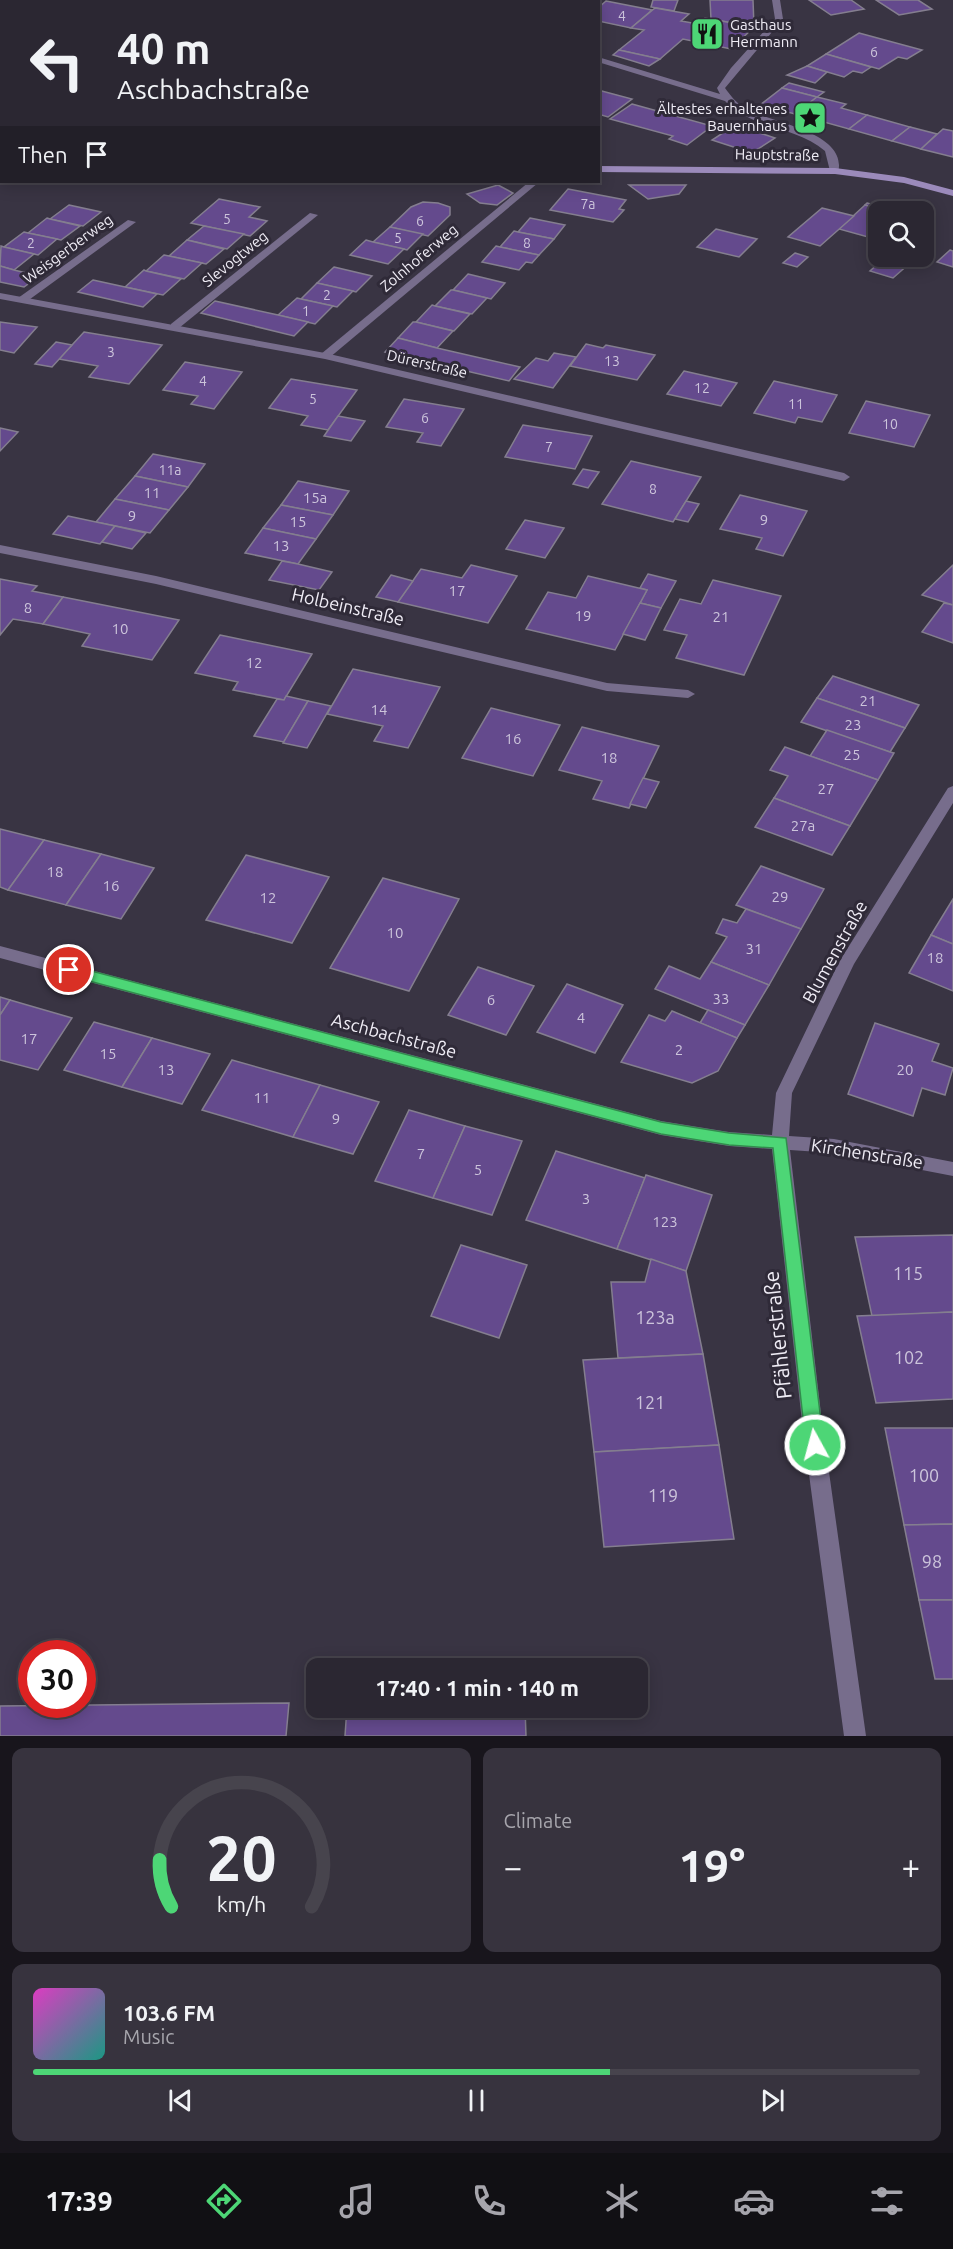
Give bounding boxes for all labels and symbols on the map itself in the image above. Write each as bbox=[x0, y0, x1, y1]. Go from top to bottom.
house number: 4 bbox=[618, 8, 626, 24]
restaurant icon: Gasthaus Herrmann bbox=[689, 16, 725, 52]
place label: Gasthaus Herrmann bbox=[730, 16, 798, 50]
house number: 6 bbox=[870, 44, 878, 60]
place label: Ältestes erhaltenes Bauernhaus bbox=[657, 100, 787, 134]
place icon: Ältestes erhaltenes Bauernhaus bbox=[792, 100, 828, 136]
street label: Hauptstraße bbox=[735, 145, 819, 164]
house number: 7a bbox=[580, 196, 596, 212]
street label: Weisgerberweg bbox=[20, 210, 116, 287]
house number: 5 bbox=[223, 211, 231, 227]
house number: 6 bbox=[416, 213, 424, 229]
street label: Zolnhoferweg bbox=[377, 220, 461, 295]
street label: Slevogtweg bbox=[199, 227, 271, 290]
house number: 5 bbox=[394, 230, 402, 246]
house number: 2 bbox=[27, 235, 35, 251]
house number: 8 bbox=[523, 235, 531, 251]
house number: 2 bbox=[323, 287, 331, 303]
house number: 1 bbox=[302, 303, 310, 319]
house number: 3 bbox=[107, 344, 115, 360]
street label: Dürerstraße bbox=[385, 346, 469, 381]
house number: 13 bbox=[604, 353, 620, 369]
house number: 4 bbox=[199, 373, 207, 389]
house number: 12 bbox=[694, 380, 710, 396]
house number: 5 bbox=[309, 391, 317, 407]
house number: 11 bbox=[788, 396, 804, 412]
house number: 6 bbox=[421, 410, 429, 426]
house number: 10 bbox=[882, 416, 898, 432]
house number: 7 bbox=[545, 439, 553, 455]
house number: 11a bbox=[159, 462, 182, 478]
house number: 8 bbox=[649, 481, 657, 497]
house number: 11 bbox=[144, 484, 160, 501]
house number: 15a bbox=[303, 489, 327, 506]
house number: 9 bbox=[128, 507, 136, 524]
house number: 9 bbox=[760, 511, 768, 528]
house number: 15 bbox=[290, 513, 306, 530]
house number: 13 bbox=[273, 537, 289, 554]
house number: 17 bbox=[449, 582, 465, 599]
street label: Holbeinstraße bbox=[290, 583, 406, 629]
house number: 8 bbox=[24, 599, 32, 616]
house number: 19 bbox=[575, 607, 591, 624]
house number: 21 bbox=[713, 608, 729, 625]
house number: 10 bbox=[112, 620, 128, 637]
house number: 12 bbox=[246, 654, 262, 671]
house number: 21 bbox=[860, 692, 876, 709]
house number: 14 bbox=[371, 701, 387, 718]
house number: 23 bbox=[845, 716, 861, 733]
house number: 16 bbox=[505, 730, 521, 747]
house number: 25 bbox=[844, 746, 860, 763]
house number: 18 bbox=[601, 749, 617, 766]
house number: 27 bbox=[818, 780, 834, 797]
house number: 27a bbox=[791, 817, 815, 834]
house number: 18 bbox=[47, 863, 63, 880]
house number: 16 bbox=[103, 877, 119, 894]
house number: 29 bbox=[772, 888, 788, 905]
house number: 12 bbox=[260, 889, 276, 906]
street label: Blumenstraße bbox=[798, 897, 870, 1006]
house number: 10 bbox=[387, 924, 403, 941]
house number: 31 bbox=[746, 940, 762, 957]
pin bbox=[43, 944, 94, 995]
house number: 18 bbox=[927, 949, 943, 966]
house number: 33 bbox=[713, 990, 729, 1007]
house number: 6 bbox=[487, 991, 495, 1008]
street label: Aschbachstraße bbox=[330, 1009, 459, 1061]
house number: 4 bbox=[577, 1009, 585, 1026]
house number: 17 bbox=[21, 1030, 37, 1047]
house number: 2 bbox=[675, 1041, 683, 1058]
house number: 15 bbox=[100, 1045, 116, 1062]
house number: 13 bbox=[158, 1061, 174, 1078]
house number: 20 bbox=[897, 1061, 913, 1078]
house number: 11 bbox=[254, 1089, 270, 1106]
house number: 9 bbox=[332, 1110, 340, 1127]
street label: Kirchenstraße bbox=[810, 1134, 925, 1172]
house number: 7 bbox=[417, 1145, 425, 1162]
house number: 5 bbox=[474, 1161, 482, 1178]
house number: 3 bbox=[582, 1190, 590, 1207]
house number: 123 bbox=[652, 1213, 678, 1230]
house number: 115 bbox=[893, 1263, 923, 1283]
street label: Pfählerstraße bbox=[758, 1270, 796, 1400]
house number: 123a bbox=[635, 1307, 675, 1327]
house number: 102 bbox=[894, 1347, 924, 1367]
house number: 121 bbox=[635, 1392, 665, 1412]
position arrow bbox=[783, 1413, 847, 1477]
house number: 100 bbox=[909, 1465, 939, 1485]
house number: 119 bbox=[648, 1485, 678, 1505]
house number: 98 bbox=[922, 1551, 942, 1571]
speed limit sign: 30 bbox=[18, 1640, 96, 1718]

